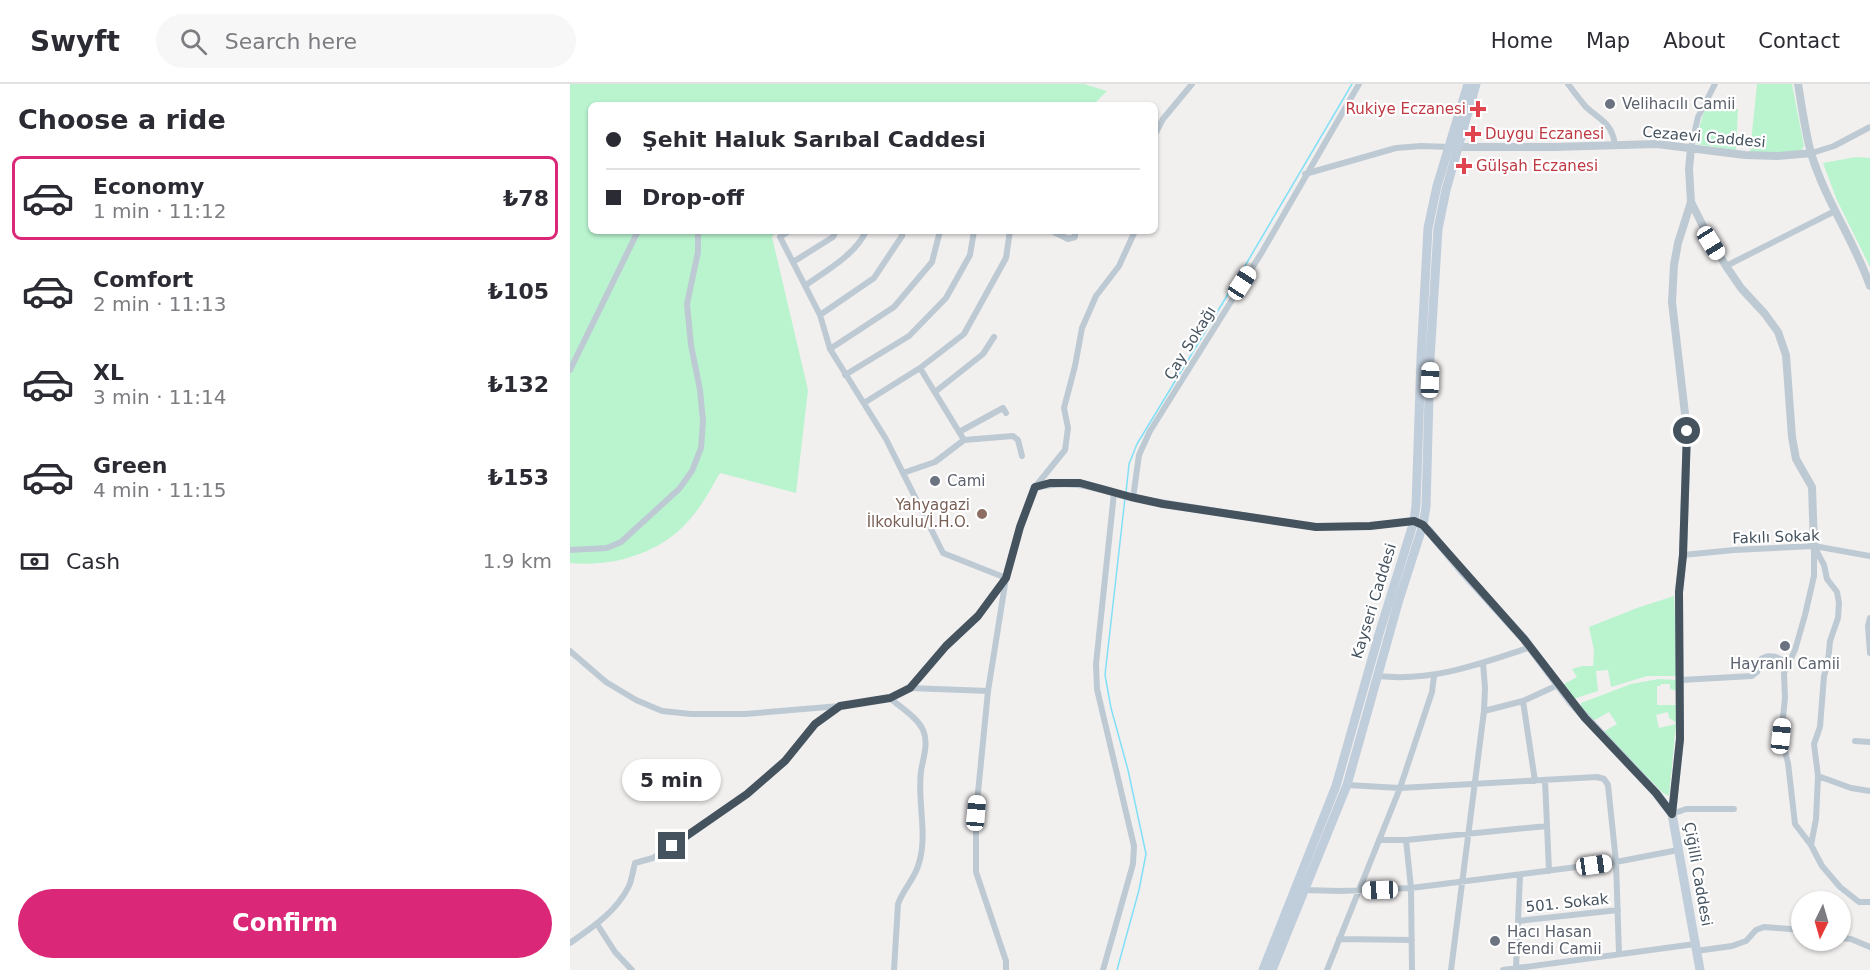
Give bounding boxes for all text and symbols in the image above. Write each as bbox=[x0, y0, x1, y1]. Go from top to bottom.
search box bbox=[156, 14, 576, 68]
text: Swyft bbox=[30, 25, 120, 58]
icon: search bbox=[177, 25, 210, 58]
text: Search here bbox=[225, 29, 357, 54]
text: Home bbox=[1491, 29, 1553, 53]
text: Map bbox=[1586, 29, 1630, 53]
text: About bbox=[1663, 29, 1725, 53]
text: Contact bbox=[1758, 29, 1840, 53]
place label: Velihacılı Camii bbox=[1622, 95, 1736, 113]
marker: Velihacılı Camii bbox=[1603, 97, 1617, 111]
place label: Rukiye Eczanesi bbox=[1346, 100, 1466, 118]
marker: Rukiye Eczanesi bbox=[1471, 102, 1485, 116]
text: Choose a ride bbox=[18, 104, 226, 135]
street label: Cezaevi Caddesi bbox=[1642, 123, 1766, 151]
place label: Duygu Eczanesi bbox=[1485, 125, 1604, 143]
text: Şehit Haluk Sarıbal Caddesi bbox=[642, 127, 986, 152]
marker: Duygu Eczanesi bbox=[1466, 127, 1480, 141]
place label: Gülşah Eczanesi bbox=[1476, 157, 1598, 175]
marker: Gülşah Eczanesi bbox=[1457, 159, 1471, 173]
icon: car bbox=[21, 171, 75, 225]
text: Economy bbox=[93, 174, 204, 199]
text: Drop-off bbox=[642, 185, 744, 210]
text: ₺78 bbox=[503, 186, 549, 211]
text: 1 min · 11:12 bbox=[93, 199, 227, 223]
car bbox=[1694, 223, 1728, 263]
car bbox=[1225, 263, 1259, 303]
icon: car bbox=[21, 264, 75, 318]
text: Comfort bbox=[93, 267, 193, 292]
text: ₺105 bbox=[488, 279, 549, 304]
text: 2 min · 11:13 bbox=[93, 292, 227, 316]
street label: Çay Sokağı bbox=[1160, 303, 1220, 383]
icon: car bbox=[21, 357, 75, 411]
text: XL bbox=[93, 360, 124, 385]
car bbox=[1420, 362, 1440, 398]
text: ₺132 bbox=[488, 372, 549, 397]
text: 3 min · 11:14 bbox=[93, 385, 227, 409]
route start bbox=[1673, 417, 1700, 444]
icon: car bbox=[21, 450, 75, 504]
text: Green bbox=[93, 453, 167, 478]
text: ₺153 bbox=[488, 465, 549, 490]
place label: Cami bbox=[947, 472, 985, 490]
marker: Cami bbox=[928, 474, 942, 488]
text: 4 min · 11:15 bbox=[93, 478, 227, 502]
place label: Yahyagazi İlkokulu/İ.H.O. bbox=[867, 496, 970, 531]
marker: Yahyagazi İlkokulu/İ.H.O. bbox=[975, 507, 989, 521]
street label: Fakılı Sokak bbox=[1732, 526, 1820, 548]
street label: Kayseri Caddesi bbox=[1348, 541, 1400, 661]
icon: cash bbox=[18, 545, 51, 578]
text: Cash bbox=[66, 549, 120, 574]
text: 1.9 km bbox=[483, 549, 552, 573]
marker: Hayranlı Camii bbox=[1778, 639, 1792, 653]
place label: Hayranlı Camii bbox=[1730, 655, 1840, 673]
car bbox=[1770, 717, 1792, 755]
callout: 5 min bbox=[622, 759, 722, 801]
text: 5 min bbox=[640, 768, 703, 792]
car bbox=[965, 794, 987, 832]
street label: Çiğilli Caddesi bbox=[1680, 820, 1716, 928]
route end bbox=[658, 832, 685, 859]
car bbox=[1575, 854, 1613, 876]
car bbox=[1362, 880, 1398, 900]
button: Confirm bbox=[18, 889, 552, 958]
street label: 501. Sokak bbox=[1525, 890, 1610, 916]
north arrow bbox=[1791, 891, 1851, 951]
map controls bbox=[1791, 891, 1851, 951]
place label: Hacı Hasan Efendi Camii bbox=[1507, 923, 1602, 958]
marker: Hacı Hasan Efendi Camii bbox=[1488, 934, 1502, 948]

